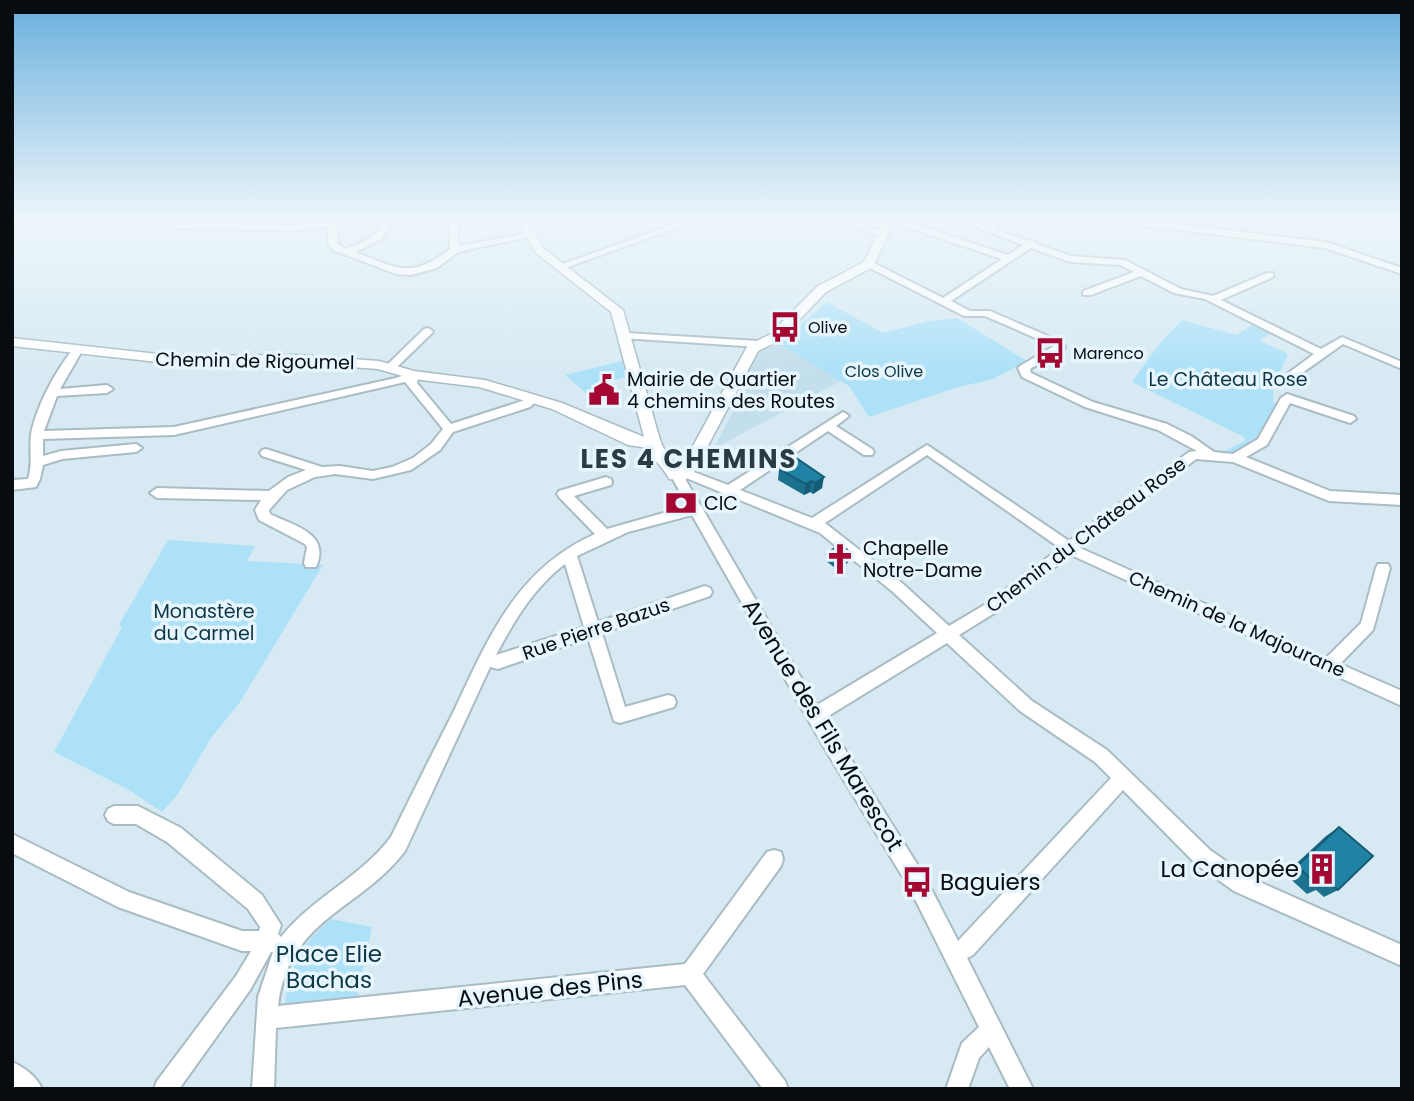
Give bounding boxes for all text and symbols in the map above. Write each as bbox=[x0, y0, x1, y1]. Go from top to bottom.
bus stop icon: Olive bbox=[768, 310, 802, 344]
place label: Olive bbox=[808, 316, 847, 339]
bus stop icon: Marenco bbox=[1033, 336, 1067, 370]
place label: Marenco bbox=[1073, 342, 1144, 365]
street label: Chemin de Rigoumel bbox=[155, 346, 355, 376]
park label: Clos Olive bbox=[845, 360, 923, 383]
place label: Mairie de Quartier 4 chemins des Routes bbox=[627, 366, 835, 415]
park label: Le Château Rose bbox=[1149, 366, 1307, 393]
public building icon: Mairie de Quartier 4 chemins des Routes bbox=[587, 373, 621, 407]
district label: LES 4 CHEMINS bbox=[580, 441, 798, 477]
street label: Chemin du Château Rose bbox=[980, 451, 1192, 619]
bank icon: CIC bbox=[664, 486, 698, 520]
place label: CIC bbox=[704, 490, 738, 517]
place label: Chapelle Notre-Dame bbox=[863, 535, 982, 584]
church icon: Chapelle Notre-Dame bbox=[823, 542, 857, 576]
street label: Chemin de la Majourane bbox=[1124, 564, 1350, 684]
street label: Rue Pierre Bazus bbox=[519, 591, 673, 667]
street label: Avenue des Fils Marescot bbox=[735, 593, 911, 857]
park label: Monastère du Carmel bbox=[153, 598, 255, 647]
building icon: La Canopée bbox=[1305, 852, 1339, 886]
place label: La Canopée bbox=[1161, 853, 1299, 885]
bus stop icon: Baguiers bbox=[900, 865, 934, 899]
place label: Baguiers bbox=[940, 866, 1040, 898]
park label: Place Elie Bachas bbox=[276, 938, 382, 996]
street label: Avenue des Pins bbox=[456, 963, 644, 1015]

